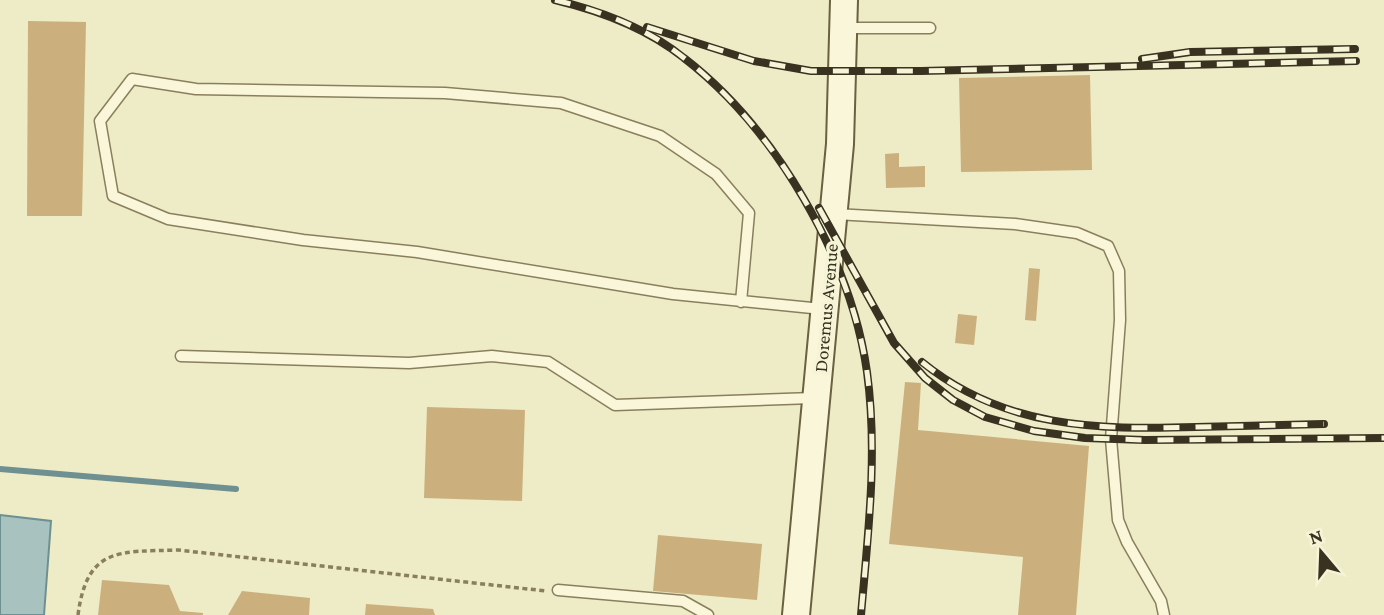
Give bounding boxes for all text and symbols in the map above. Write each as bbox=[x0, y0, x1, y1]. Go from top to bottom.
street label: Doremus Avenue bbox=[810, 243, 842, 373]
north arrow bbox=[1286, 517, 1356, 587]
text: N bbox=[1306, 524, 1325, 548]

